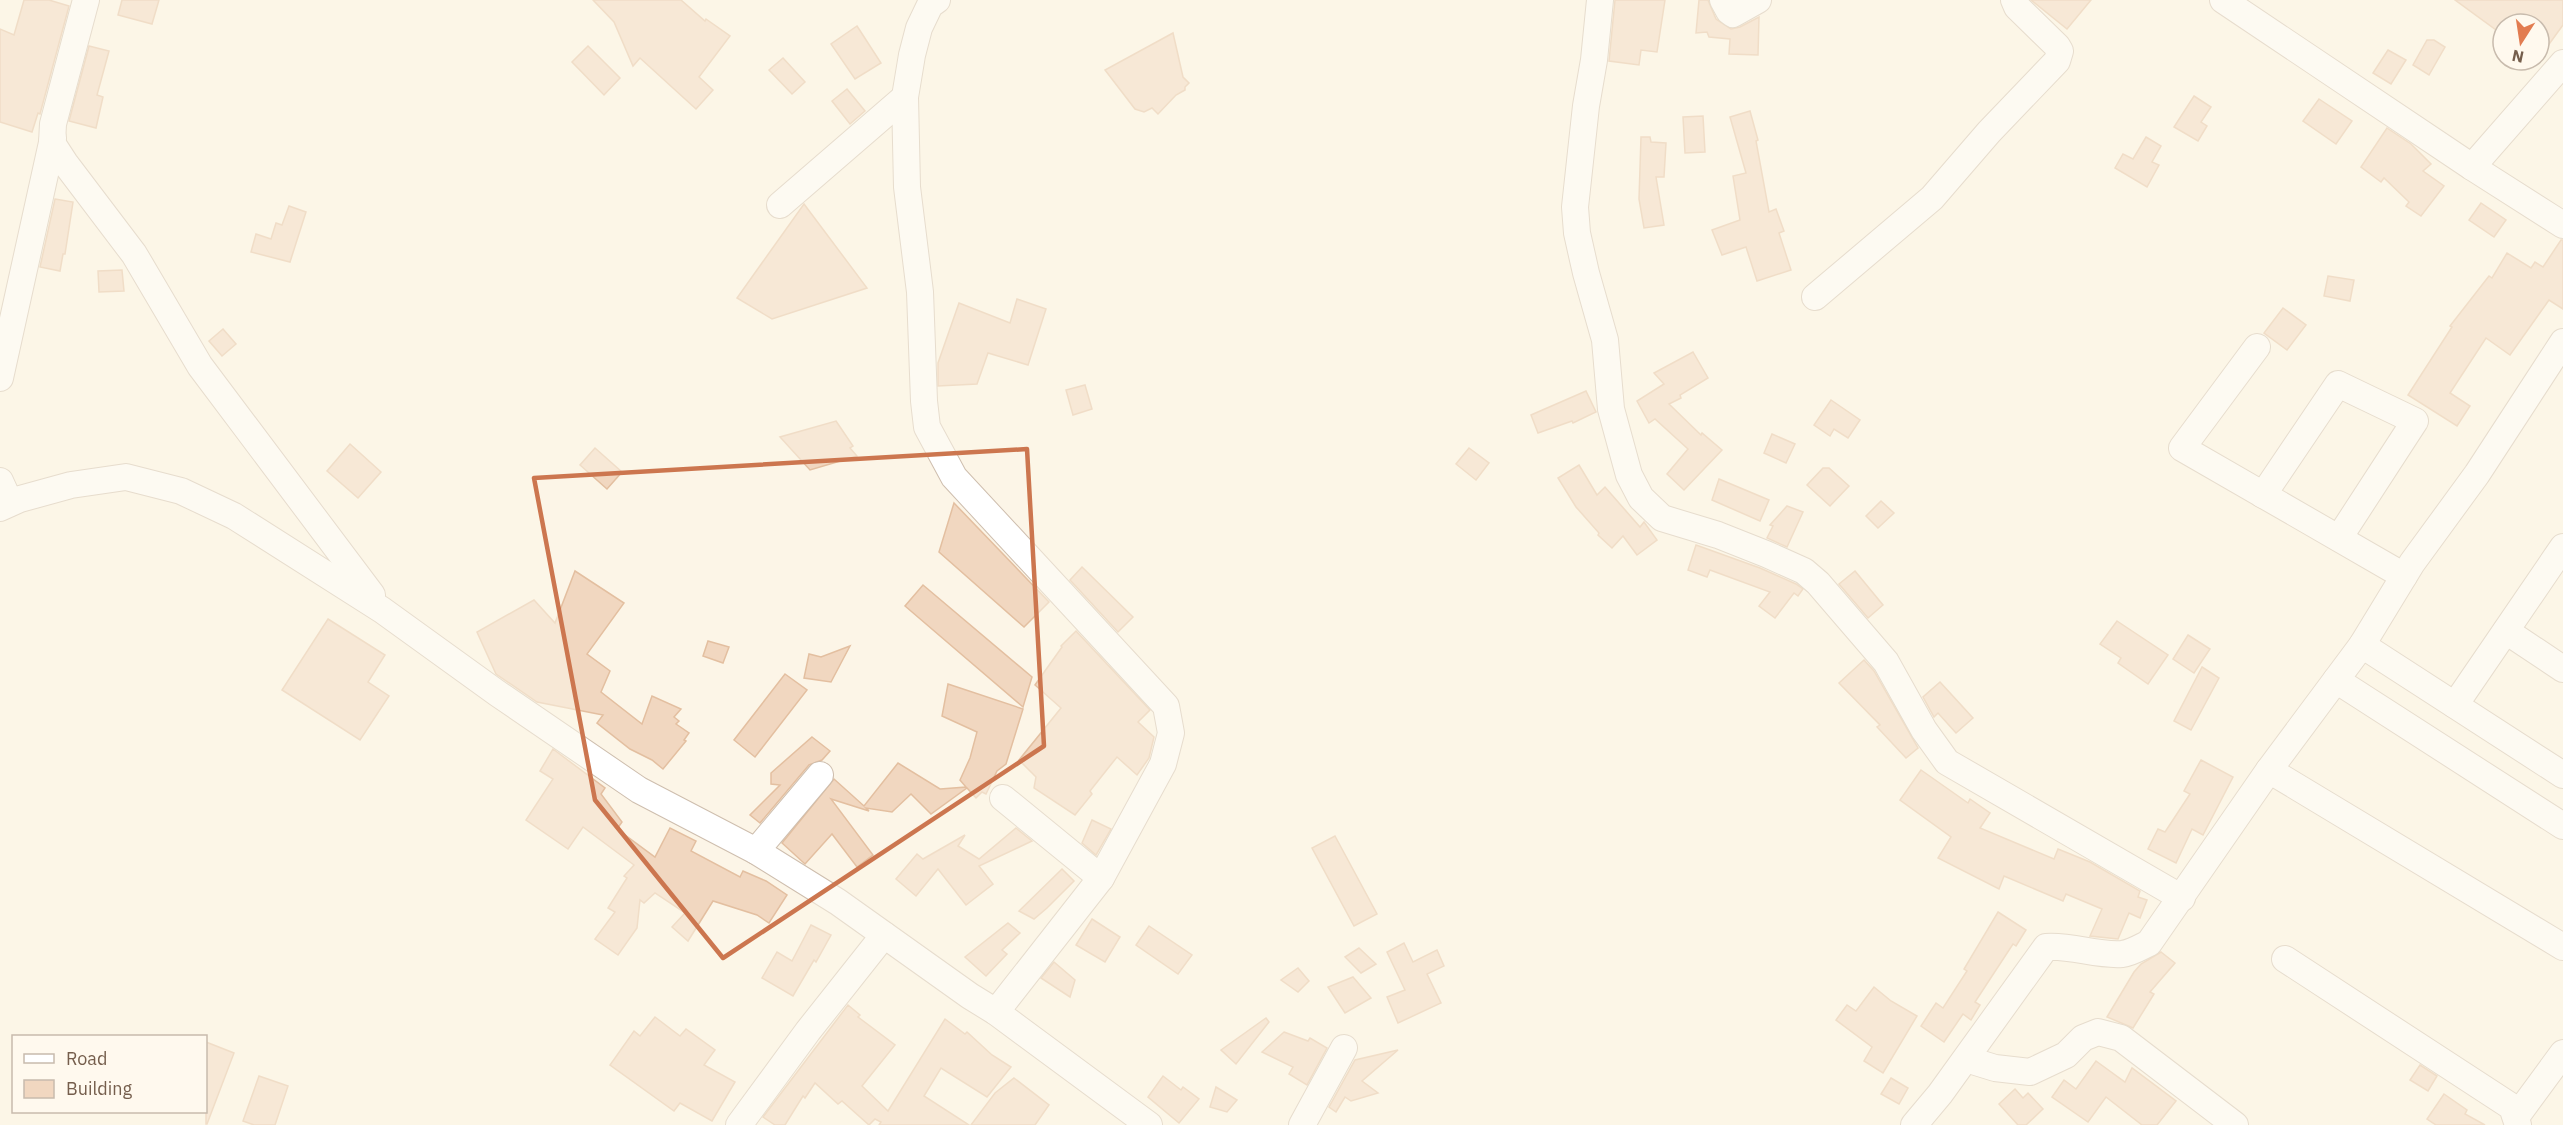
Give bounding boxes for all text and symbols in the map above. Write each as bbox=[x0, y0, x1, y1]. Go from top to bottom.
north arrow bbox=[2491, 12, 2551, 72]
text: N bbox=[2510, 46, 2526, 68]
legend bbox=[12, 1035, 207, 1113]
text: Road bbox=[66, 1047, 107, 1070]
text: Building bbox=[66, 1077, 133, 1100]

